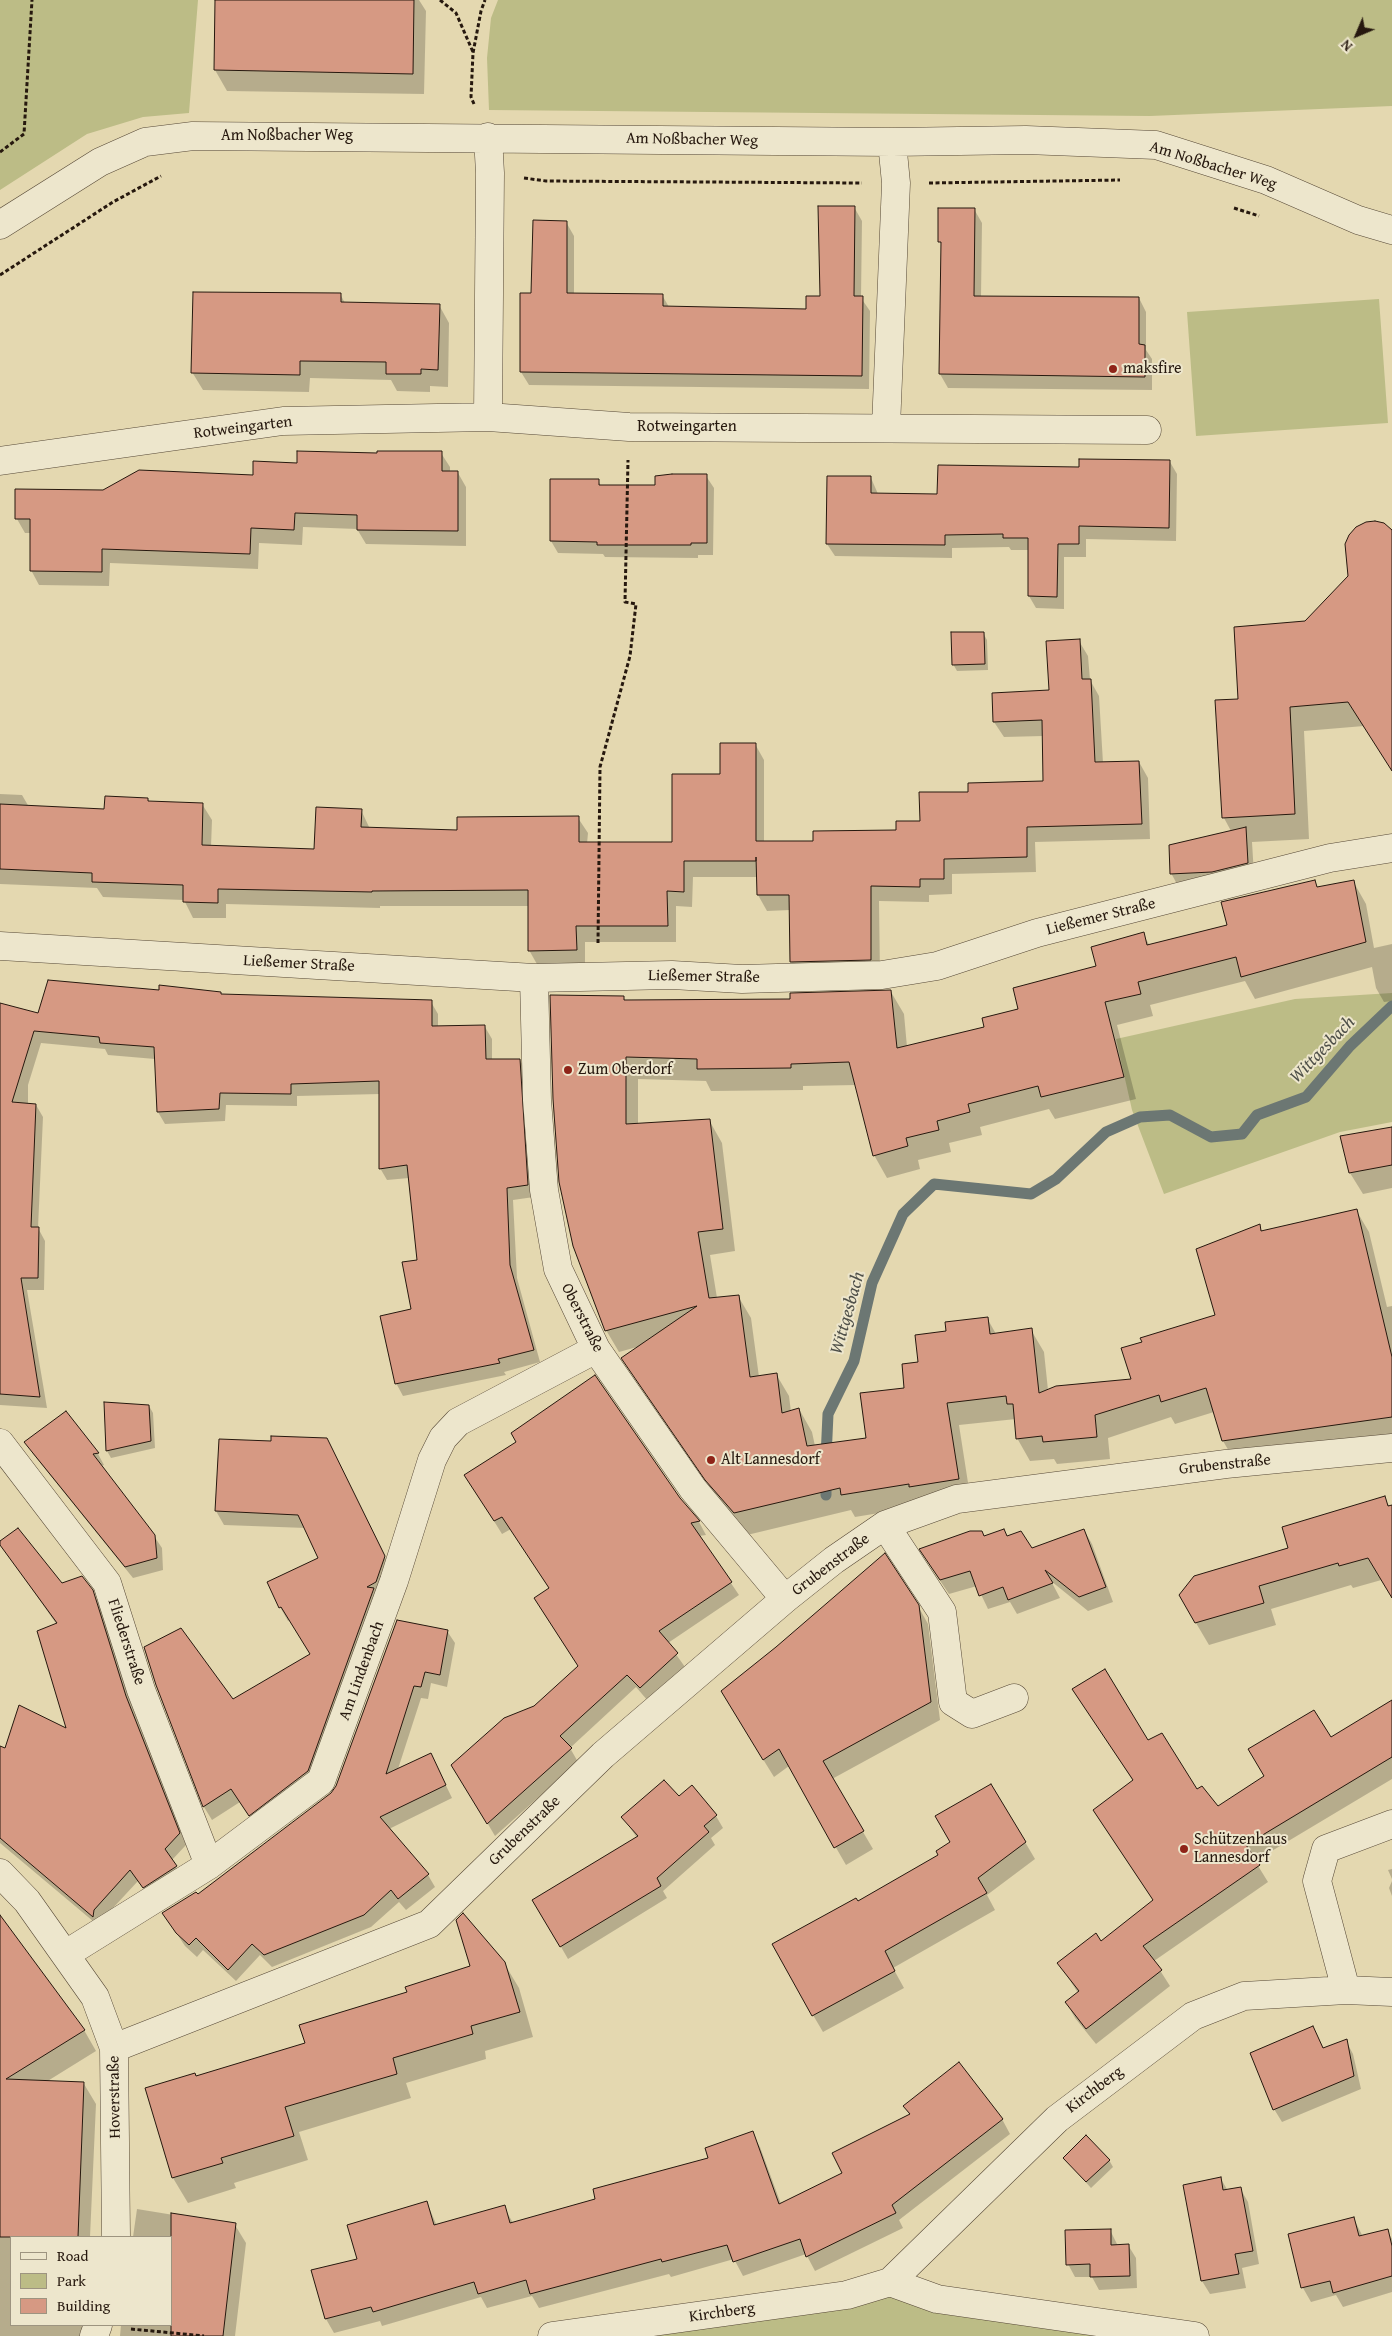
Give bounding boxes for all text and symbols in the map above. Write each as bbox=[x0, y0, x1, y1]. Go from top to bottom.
north arrow bbox=[1332, 10, 1382, 60]
text: N bbox=[1336, 35, 1357, 56]
street label: Am Noßbacher Weg bbox=[221, 126, 353, 146]
street label: Am Noßbacher Weg bbox=[626, 129, 758, 151]
street label: Am Noßbacher Weg bbox=[1147, 138, 1279, 194]
place label: maksfire bbox=[1123, 359, 1182, 379]
marker: maksfire bbox=[1107, 363, 1119, 375]
street label: Rotweingarten bbox=[193, 412, 293, 444]
street label: Rotweingarten bbox=[637, 417, 737, 437]
street label: Ließemer Straße bbox=[1044, 894, 1158, 940]
street label: Ließemer Straße bbox=[243, 951, 355, 977]
street label: Ließemer Straße bbox=[648, 966, 760, 988]
water label: Wittgesbach bbox=[1286, 1012, 1360, 1088]
place label: Zum Oberdorf bbox=[578, 1060, 672, 1080]
marker: Zum Oberdorf bbox=[562, 1064, 574, 1076]
water label: Wittgesbach bbox=[826, 1269, 870, 1357]
street label: Oberstraße bbox=[556, 1280, 608, 1356]
place label: Alt Lannesdorf bbox=[721, 1450, 820, 1470]
street label: Grubenstraße bbox=[1178, 1451, 1272, 1479]
marker: Alt Lannesdorf bbox=[705, 1454, 717, 1466]
street label: Grubenstraße bbox=[788, 1530, 874, 1600]
street label: Fliederstraße bbox=[103, 1596, 149, 1688]
street label: Am Lindenbach bbox=[335, 1619, 389, 1723]
street label: Grubenstraße bbox=[485, 1792, 565, 1870]
place label: Schützenhaus Lannesdorf bbox=[1194, 1830, 1287, 1868]
marker: Schützenhaus Lannesdorf bbox=[1178, 1843, 1190, 1855]
street label: Hoverstraße bbox=[105, 2055, 125, 2139]
street label: Kirchberg bbox=[1063, 2062, 1127, 2118]
legend bbox=[10, 2236, 172, 2326]
text: Road bbox=[57, 2245, 88, 2266]
text: Park bbox=[57, 2270, 86, 2291]
text: Building bbox=[57, 2295, 110, 2316]
street label: Kirchberg bbox=[688, 2299, 756, 2327]

